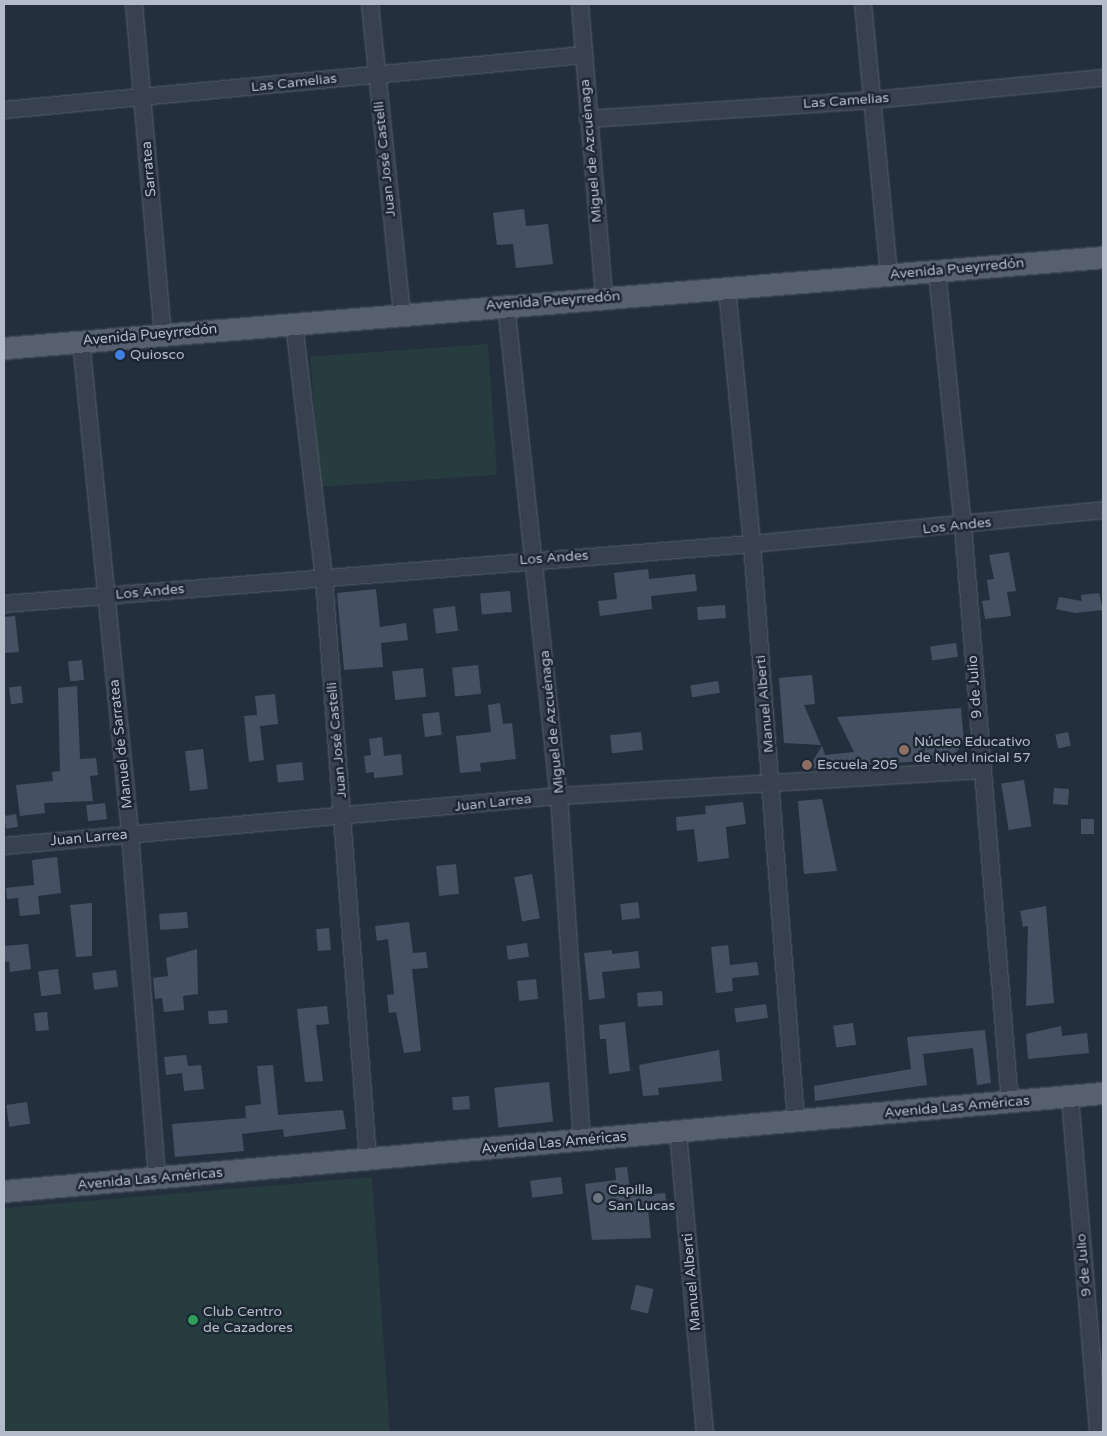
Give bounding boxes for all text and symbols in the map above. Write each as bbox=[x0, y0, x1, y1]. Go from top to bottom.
street label: Las Camelias bbox=[250, 70, 338, 96]
street label: Miguel de Azcuénaga bbox=[576, 78, 606, 224]
street label: Las Camelias bbox=[802, 90, 890, 112]
street label: Juan José Castelli bbox=[371, 100, 399, 218]
street label: Sarratea bbox=[138, 140, 160, 198]
street label: Avenida Pueyrredón bbox=[889, 255, 1025, 283]
street label: Avenida Pueyrredón bbox=[485, 288, 621, 314]
street label: Avenida Pueyrredón bbox=[82, 321, 218, 349]
place label: Quiosco bbox=[130, 347, 184, 363]
marker: Quiosco bbox=[114, 349, 126, 361]
street label: Los Andes bbox=[922, 514, 992, 538]
street label: Los Andes bbox=[519, 547, 589, 569]
street label: Los Andes bbox=[115, 581, 185, 603]
street label: Miguel de Azcuénaga bbox=[536, 649, 568, 795]
street label: Manuel Alberti bbox=[752, 654, 778, 754]
street label: 9 de Julio bbox=[964, 655, 986, 719]
street label: Manuel de Sarratea bbox=[106, 679, 136, 809]
street label: Juan José Castelli bbox=[324, 681, 350, 799]
place label: Núcleo Educativo de Nivel Inicial 57 bbox=[914, 734, 1031, 766]
marker: Núcleo Educativo de Nivel Inicial 57 bbox=[898, 744, 910, 756]
place label: Escuela 205 bbox=[817, 757, 898, 773]
marker: Escuela 205 bbox=[801, 759, 813, 771]
street label: Juan Larrea bbox=[454, 791, 532, 815]
street label: Juan Larrea bbox=[50, 826, 128, 850]
street label: Avenida Las Américas bbox=[884, 1092, 1030, 1122]
street label: Avenida Las Américas bbox=[481, 1128, 627, 1158]
street label: Avenida Las Américas bbox=[77, 1164, 223, 1194]
place label: Capilla San Lucas bbox=[608, 1182, 675, 1214]
marker: Capilla San Lucas bbox=[592, 1192, 604, 1204]
street label: Manuel Alberti bbox=[679, 1232, 705, 1332]
street label: 9 de Julio bbox=[1073, 1233, 1095, 1297]
place label: Club Centro de Cazadores bbox=[203, 1304, 293, 1336]
marker: Club Centro de Cazadores bbox=[187, 1314, 199, 1326]

